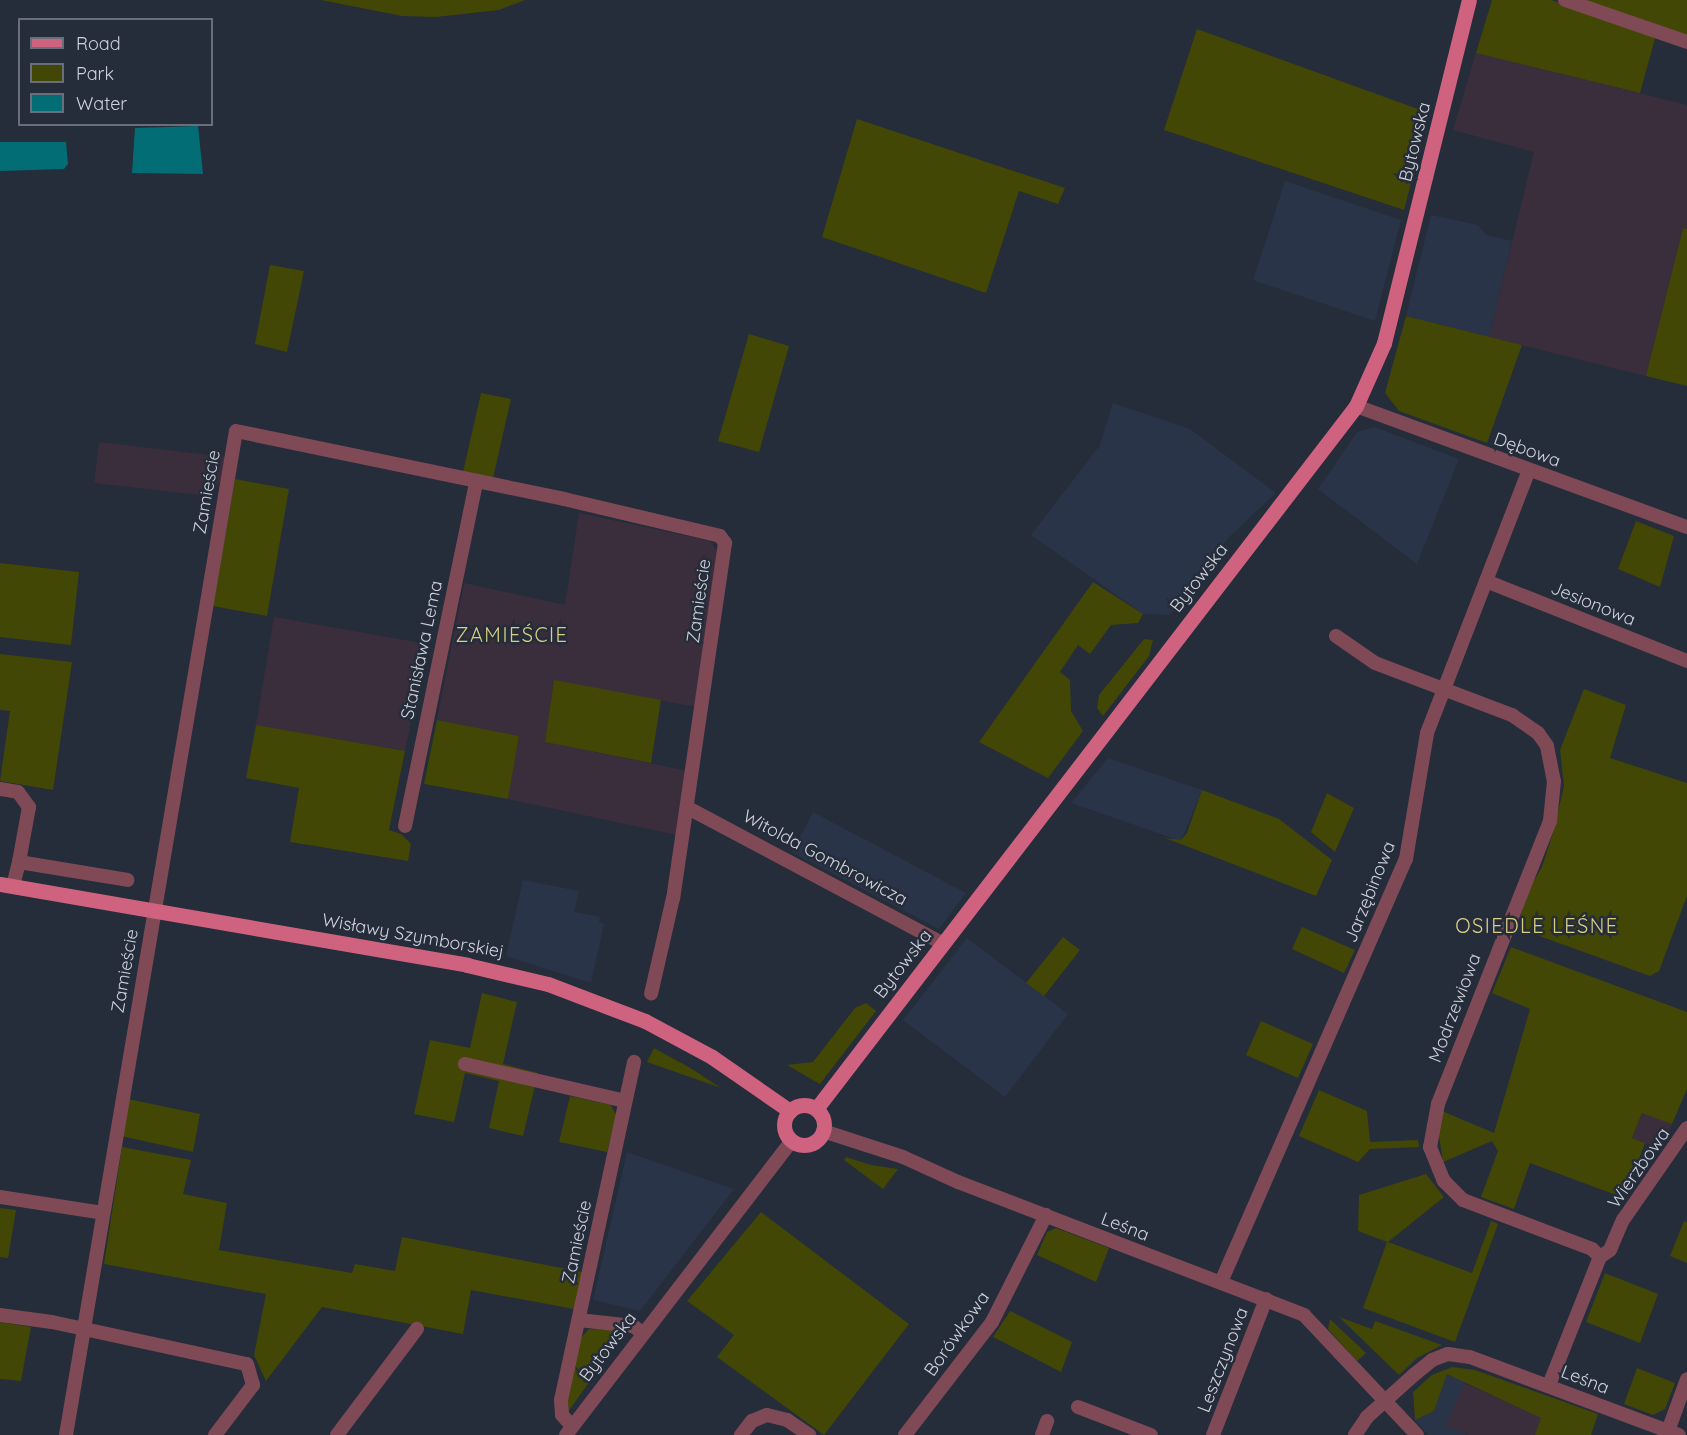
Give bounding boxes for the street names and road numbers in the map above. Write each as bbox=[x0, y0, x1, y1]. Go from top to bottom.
street label: Bytowska bbox=[1395, 100, 1435, 184]
street label: Dębowa bbox=[1491, 428, 1563, 472]
street label: Zamieście bbox=[189, 448, 225, 536]
street label: Bytowska bbox=[1165, 539, 1233, 617]
street label: Zamieście bbox=[682, 558, 716, 644]
street label: Jesionowa bbox=[1547, 577, 1639, 631]
street label: Stanisława Lema bbox=[397, 579, 447, 721]
street label: Witolda Gombrowicza bbox=[739, 805, 911, 911]
street label: Jarzębinowa bbox=[1340, 838, 1400, 946]
street label: Wisławy Szymborskiej bbox=[320, 909, 506, 963]
street label: Bytowska bbox=[869, 925, 937, 1003]
street label: Zamieście bbox=[107, 927, 143, 1015]
street label: Modrzewiowa bbox=[1424, 950, 1486, 1066]
street label: Wierzbowa bbox=[1603, 1124, 1675, 1212]
street label: Zamieście bbox=[558, 1198, 596, 1286]
street label: Leśna bbox=[1098, 1208, 1152, 1246]
street label: Borówkowa bbox=[920, 1287, 994, 1381]
street label: Leszczynowa bbox=[1193, 1305, 1253, 1415]
street label: Bytowska bbox=[575, 1308, 641, 1386]
street label: Leśna bbox=[1558, 1361, 1612, 1399]

